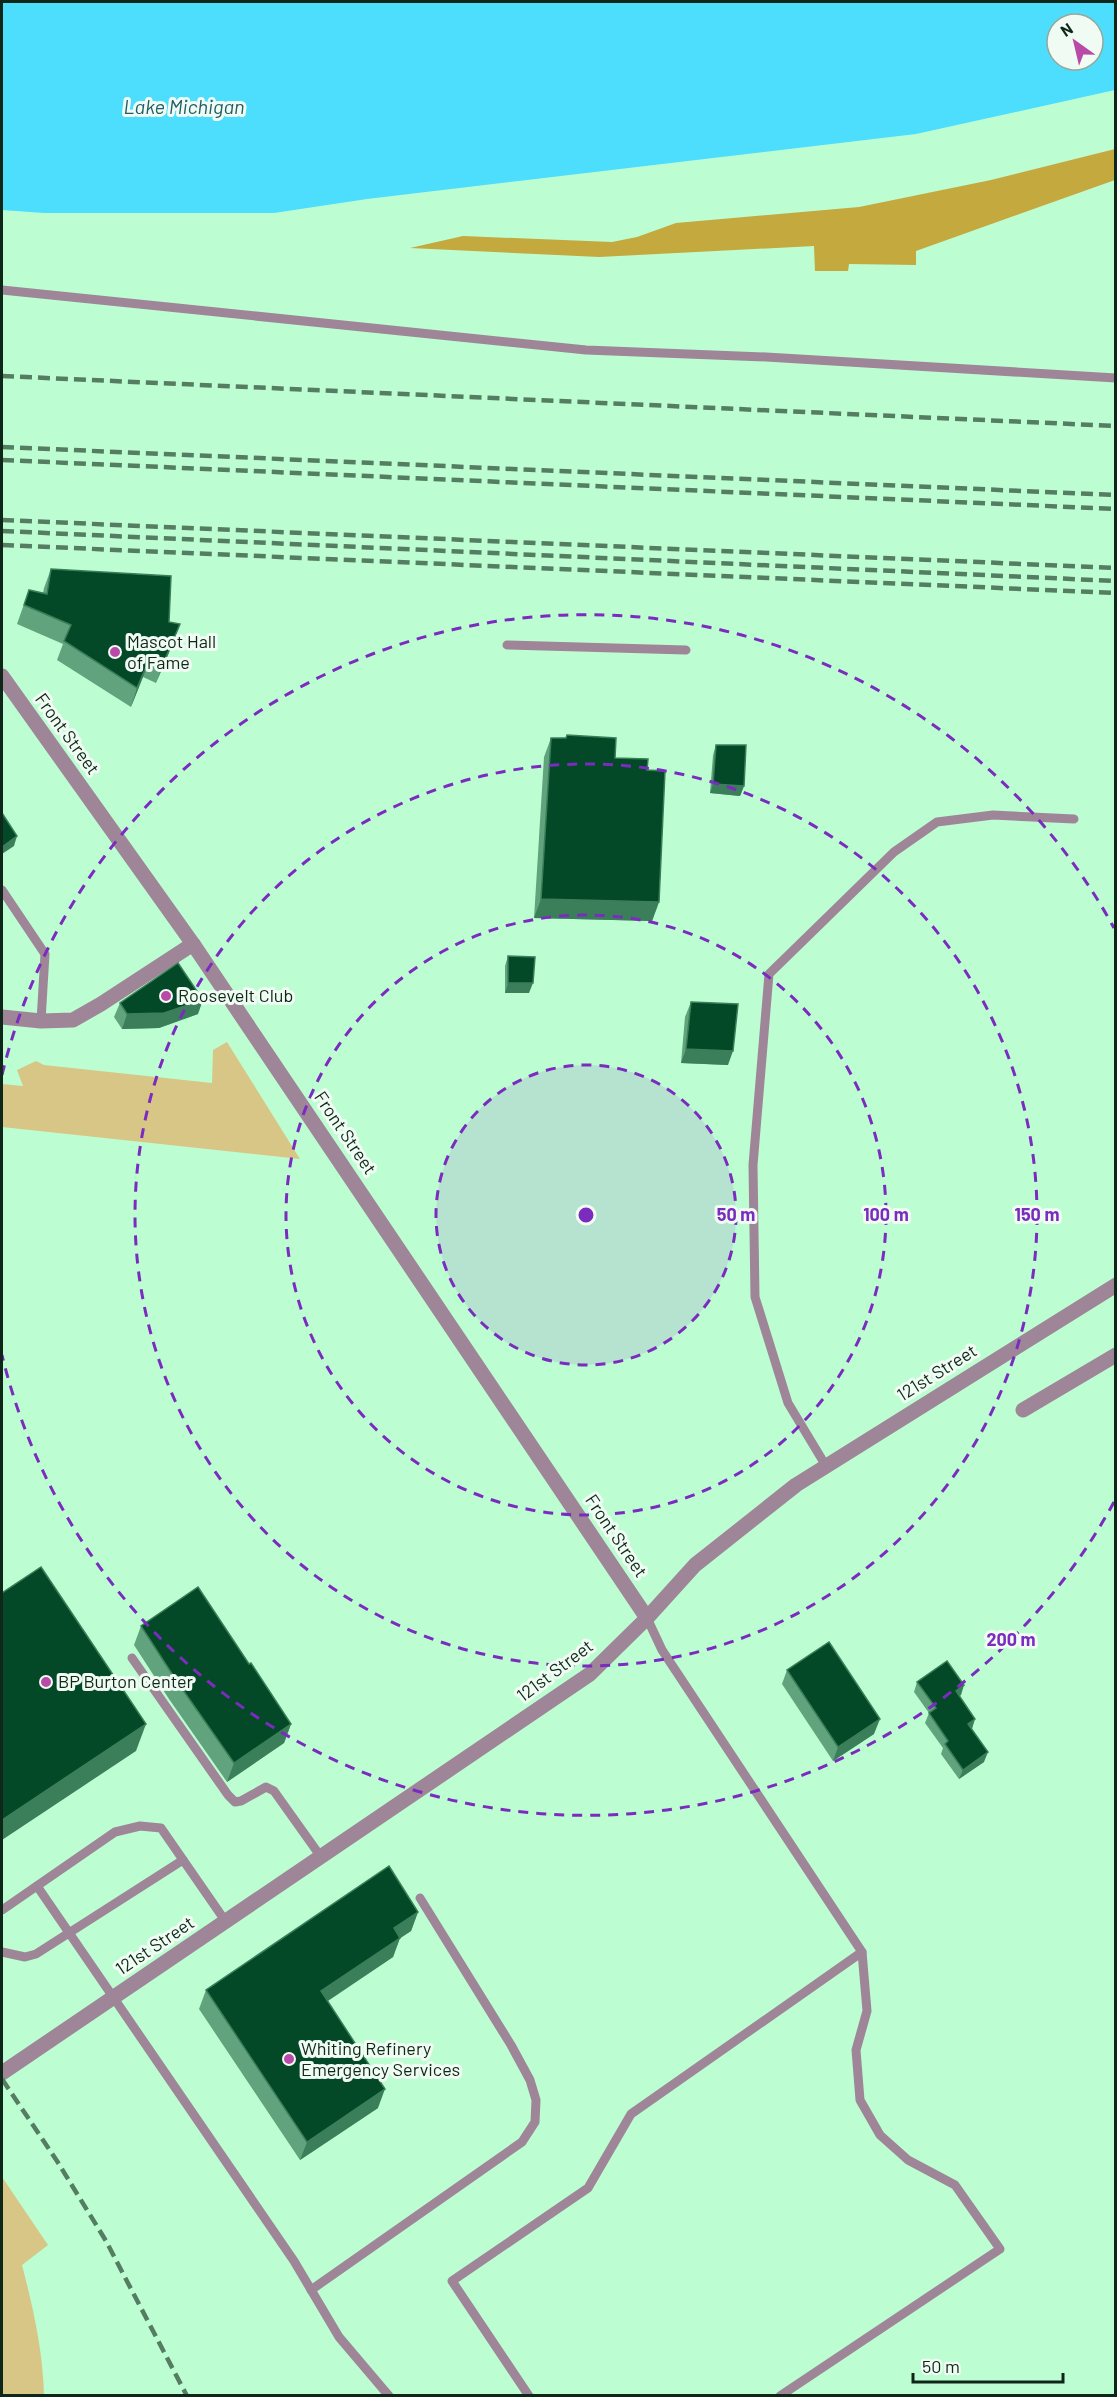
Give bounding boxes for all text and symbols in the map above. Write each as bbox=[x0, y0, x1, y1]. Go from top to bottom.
north arrow bbox=[1045, 12, 1105, 72]
text: N bbox=[1057, 18, 1076, 40]
water label: Lake Michigan bbox=[124, 94, 244, 118]
place label: Mascot Hall of Fame bbox=[127, 630, 216, 673]
marker: Mascot Hall of Fame bbox=[108, 645, 122, 659]
street label: Front Street bbox=[31, 688, 105, 778]
place label: Roosevelt Club bbox=[178, 984, 293, 1006]
marker: Roosevelt Club bbox=[159, 989, 173, 1003]
street label: Front Street bbox=[310, 1087, 382, 1178]
text: 50 m bbox=[717, 1203, 755, 1225]
text: 100 m bbox=[863, 1203, 909, 1225]
text: 150 m bbox=[1015, 1203, 1059, 1225]
centre of rings bbox=[576, 1205, 596, 1225]
street label: 121st Street bbox=[893, 1339, 980, 1405]
street label: Front Street bbox=[581, 1490, 653, 1581]
text: 200 m bbox=[986, 1628, 1036, 1650]
street label: 121st Street bbox=[512, 1634, 597, 1706]
place label: BP Burton Center bbox=[58, 1670, 194, 1692]
marker: BP Burton Center bbox=[39, 1675, 53, 1689]
street label: 121st Street bbox=[111, 1911, 198, 1979]
place label: Whiting Refinery Emergency Services bbox=[301, 2037, 460, 2080]
marker: Whiting Refinery Emergency Services bbox=[282, 2052, 296, 2066]
scale bar bbox=[913, 2346, 1063, 2384]
text: 50 m bbox=[922, 2355, 960, 2377]

